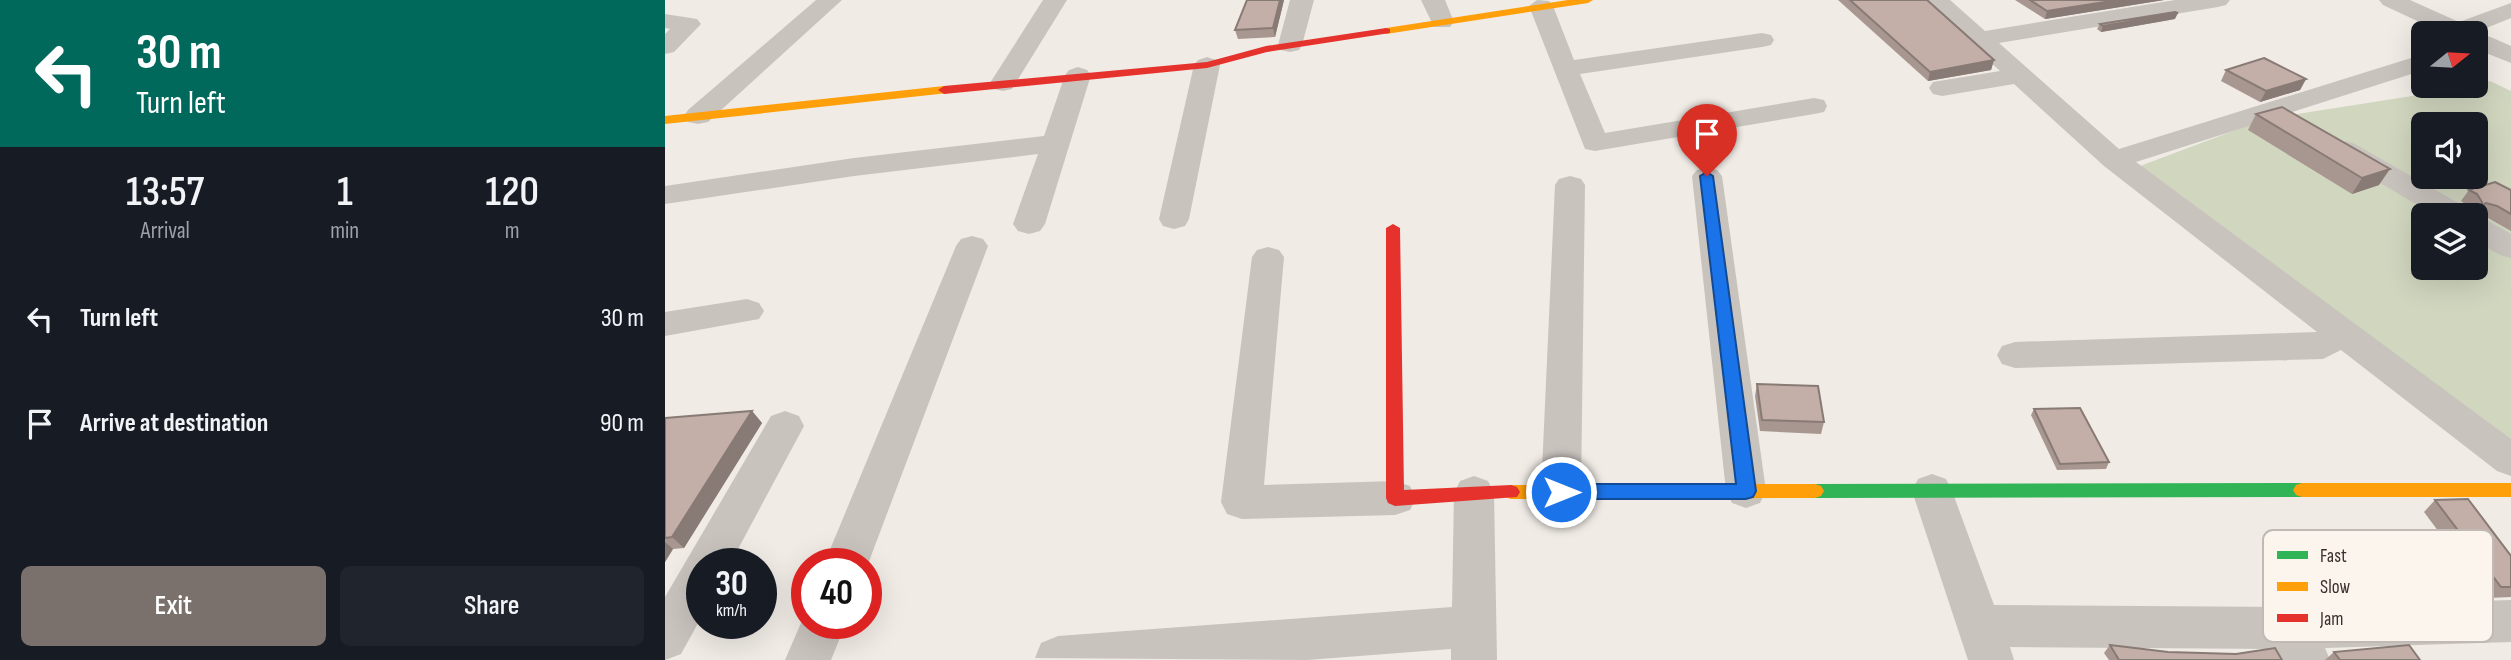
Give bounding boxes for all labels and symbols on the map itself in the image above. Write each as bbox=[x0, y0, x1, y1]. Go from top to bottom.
north arrow bbox=[2411, 21, 2489, 98]
pin bbox=[1677, 104, 1737, 176]
position arrow bbox=[1524, 455, 1598, 529]
legend bbox=[2263, 530, 2493, 642]
text: Fast bbox=[2320, 545, 2347, 568]
speed limit sign: 40 bbox=[791, 548, 882, 639]
text: Slow bbox=[2320, 576, 2350, 599]
text: Jam bbox=[2319, 608, 2343, 631]

